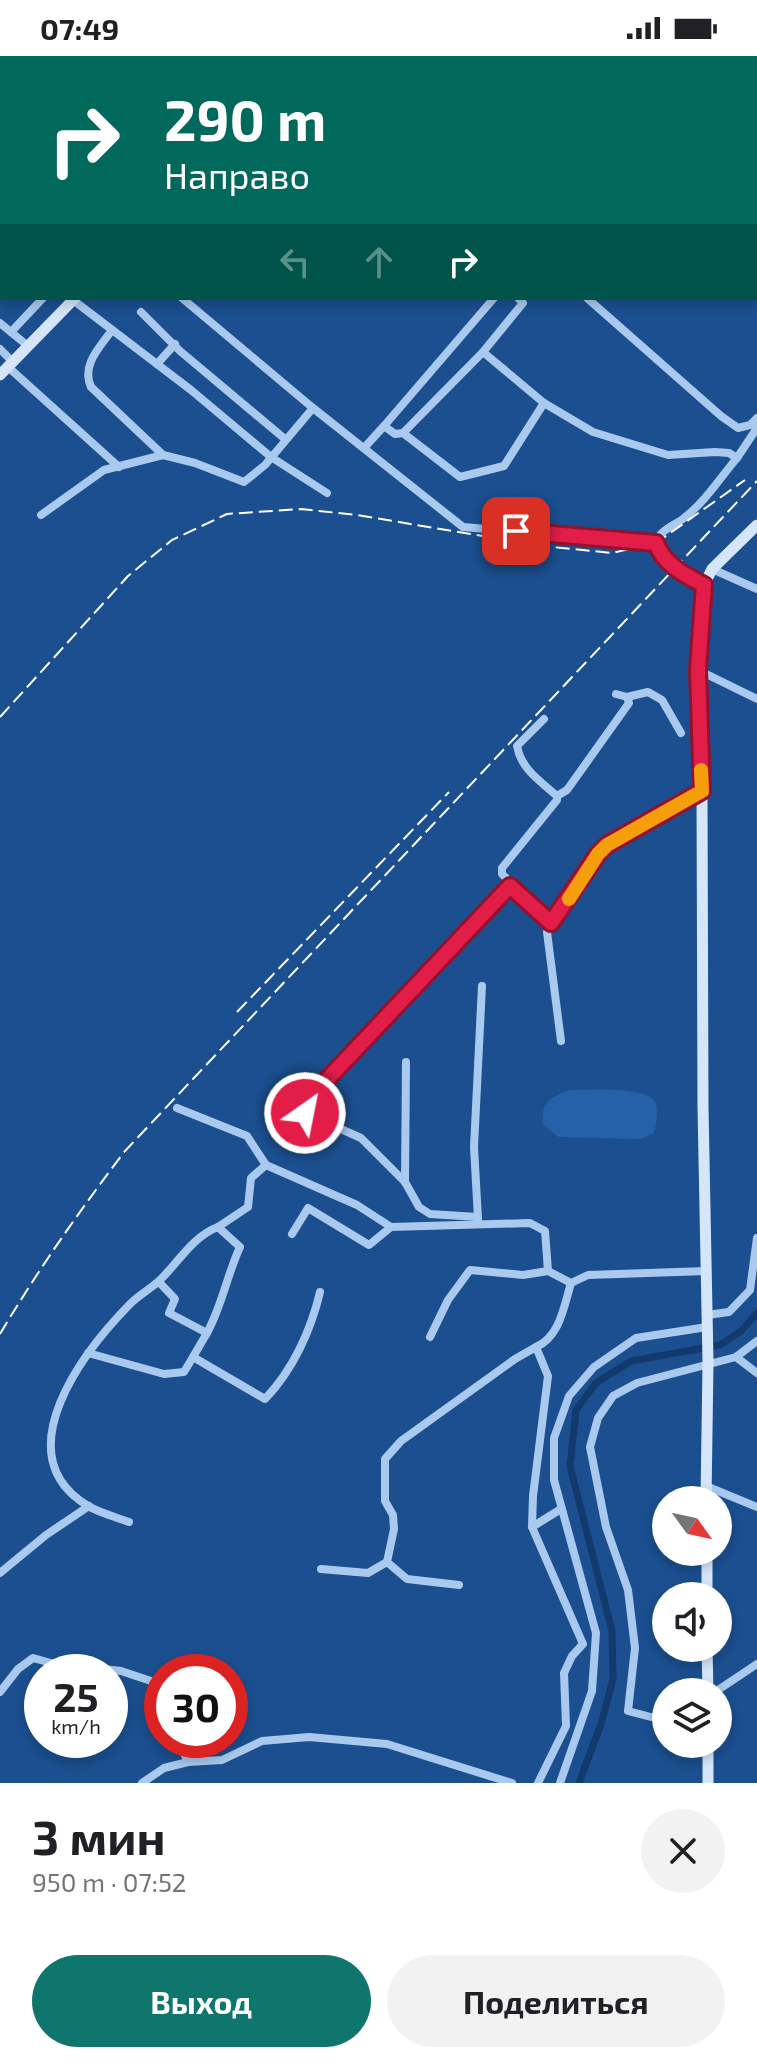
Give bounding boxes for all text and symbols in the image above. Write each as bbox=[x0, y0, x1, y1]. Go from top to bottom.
text: 07:49 bbox=[40, 10, 119, 46]
text: 290 m bbox=[164, 85, 326, 152]
icon: right bbox=[32, 88, 136, 192]
text: Направо bbox=[164, 153, 310, 196]
icon: left bbox=[273, 240, 317, 284]
icon: ahead bbox=[357, 240, 401, 284]
icon: right bbox=[441, 240, 485, 284]
pin bbox=[482, 497, 550, 565]
icon: arrive bbox=[494, 509, 538, 553]
position arrow bbox=[263, 1071, 347, 1155]
north arrow bbox=[652, 1486, 732, 1566]
map controls bbox=[652, 1486, 732, 1758]
button: sound bbox=[652, 1582, 732, 1662]
speed limit sign: 30 bbox=[144, 1654, 248, 1758]
text: 25 bbox=[53, 1672, 99, 1720]
button: layers bbox=[652, 1678, 732, 1758]
text: km/h bbox=[51, 1714, 101, 1738]
text: 3 мин bbox=[32, 1807, 166, 1865]
button: close bbox=[641, 1809, 725, 1893]
text: 950 m · 07:52 bbox=[32, 1866, 186, 1897]
button: Выход bbox=[32, 1955, 371, 2047]
button: Поделиться bbox=[387, 1955, 725, 2047]

